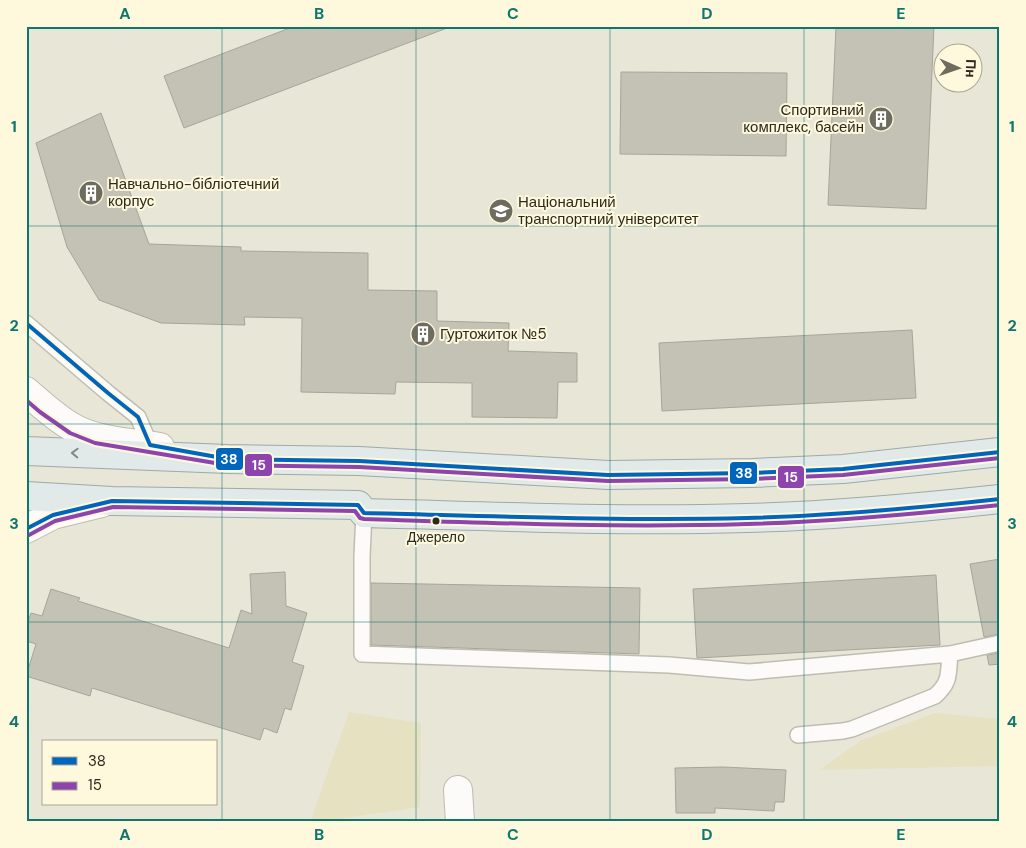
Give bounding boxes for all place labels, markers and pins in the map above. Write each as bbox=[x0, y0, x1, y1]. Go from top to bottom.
place label: Спортивний комплекс, басейн bbox=[743, 100, 864, 137]
building icon: Спортивний комплекс, басейн bbox=[868, 106, 894, 132]
place label: Навчально-бібліотечний корпус bbox=[108, 174, 279, 211]
building icon: Навчально-бібліотечний корпус bbox=[78, 180, 104, 206]
place label: Національний транспортний університет bbox=[518, 192, 699, 229]
school or university icon: Національний транспортний університет bbox=[488, 198, 514, 224]
building icon: Гуртожиток №5 bbox=[410, 321, 436, 347]
place label: Гуртожиток №5 bbox=[440, 324, 547, 344]
marker: Джерело bbox=[431, 516, 441, 526]
place label: Джерело bbox=[407, 528, 465, 546]

